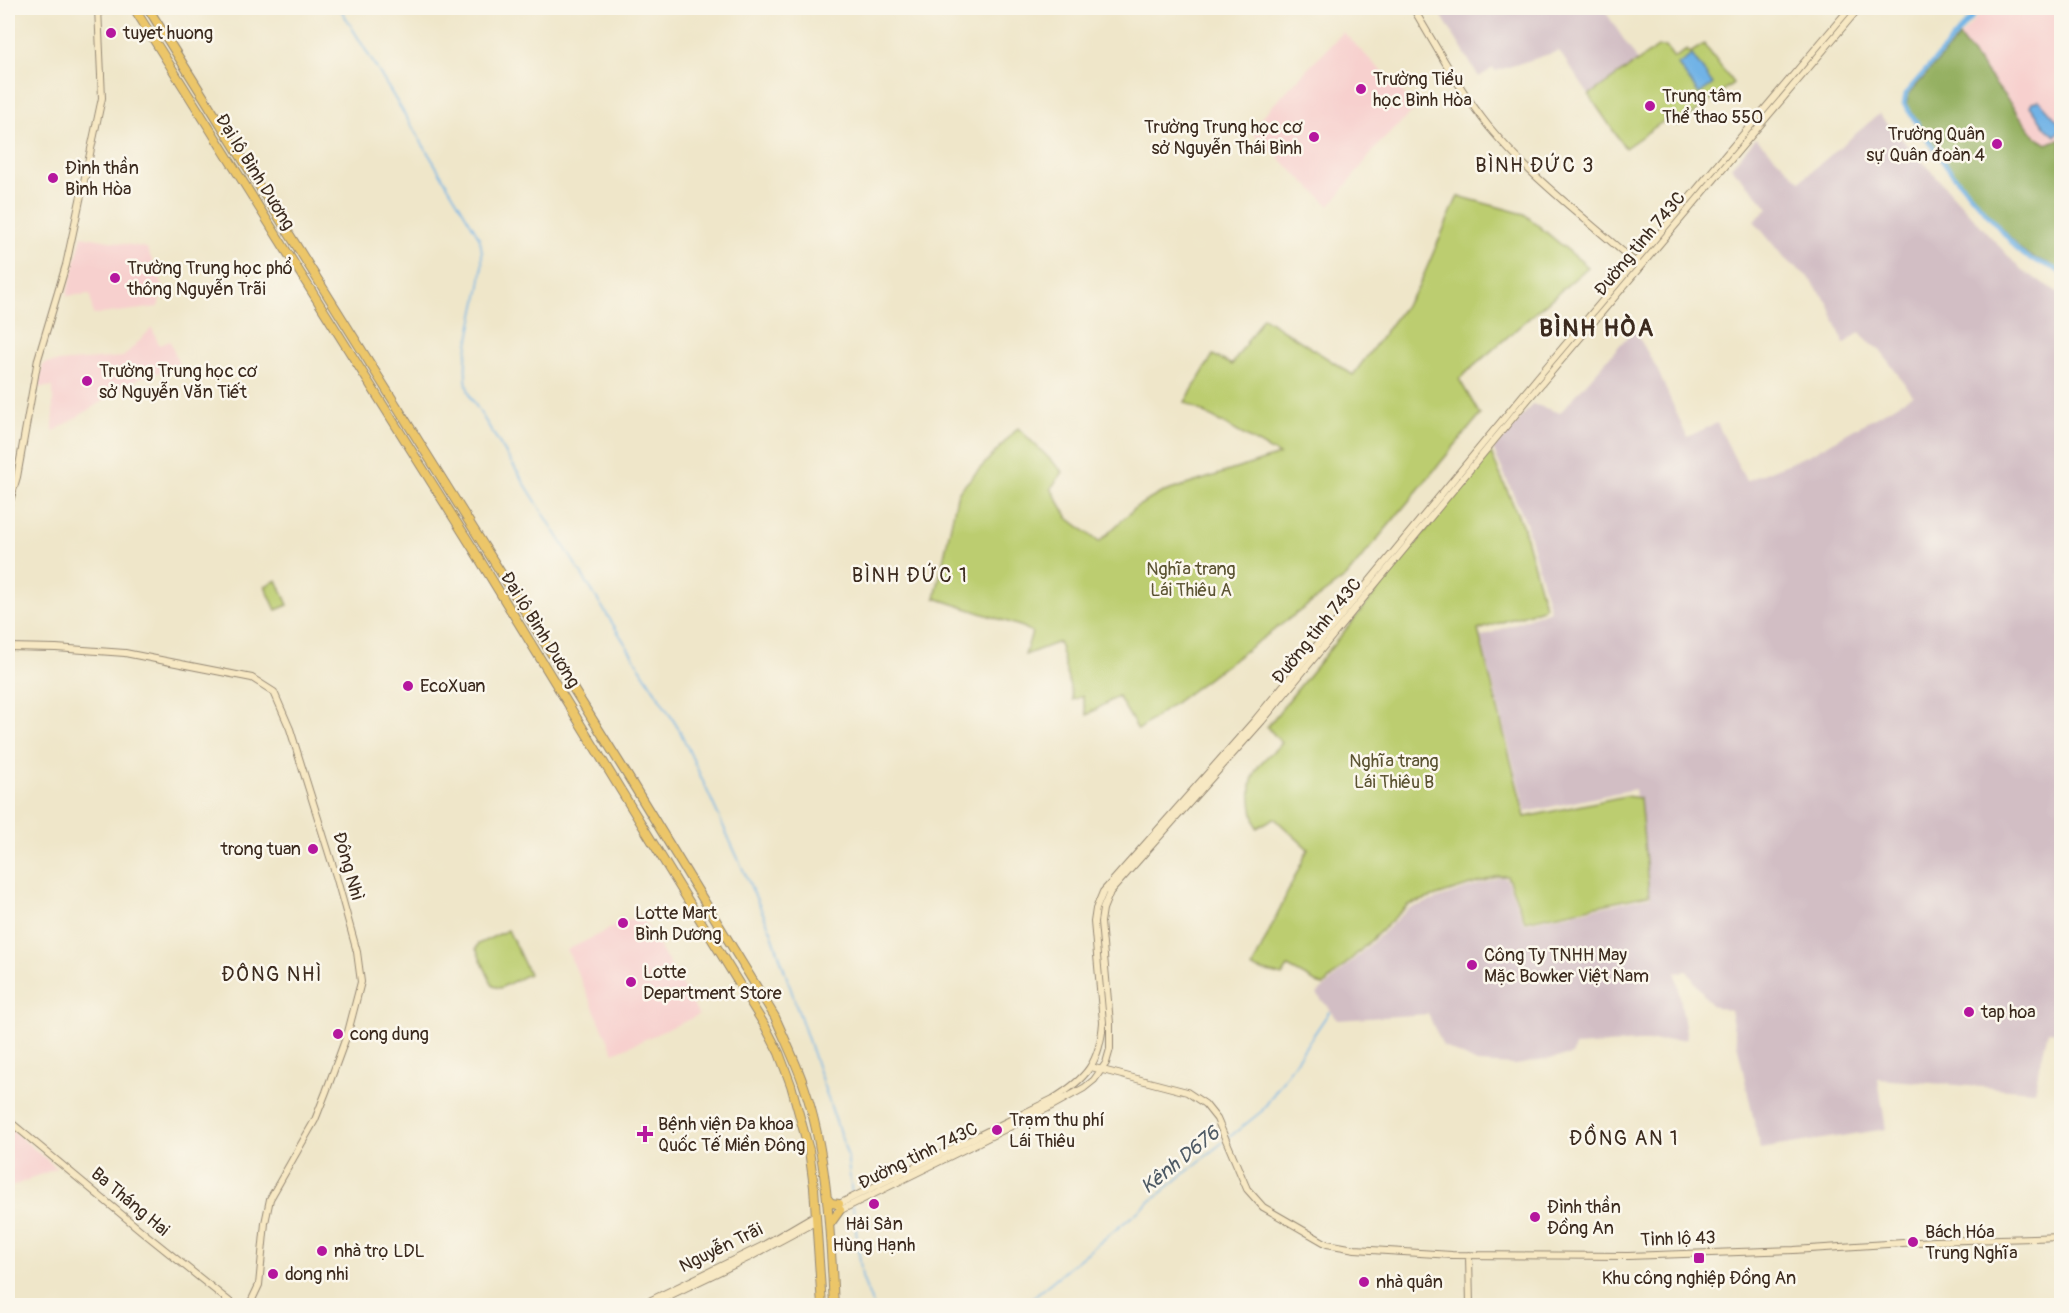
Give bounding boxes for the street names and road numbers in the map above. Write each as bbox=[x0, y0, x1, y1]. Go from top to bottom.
street label: Đại lộ Bình Dương bbox=[210, 110, 300, 234]
street label: Đường tỉnh 743C bbox=[1589, 187, 1691, 301]
street label: Đại lộ Bình Dương bbox=[495, 568, 585, 692]
street label: Đường tỉnh 743C bbox=[1267, 573, 1367, 689]
street label: Đông Nhì bbox=[327, 829, 369, 903]
street label: Đường tỉnh 743C bbox=[855, 1117, 981, 1195]
street label: Ba Tháng Hai bbox=[86, 1163, 174, 1241]
street label: Nguyễn Trãi bbox=[676, 1218, 766, 1278]
street label: Tỉnh lộ 43 bbox=[1640, 1226, 1716, 1252]

